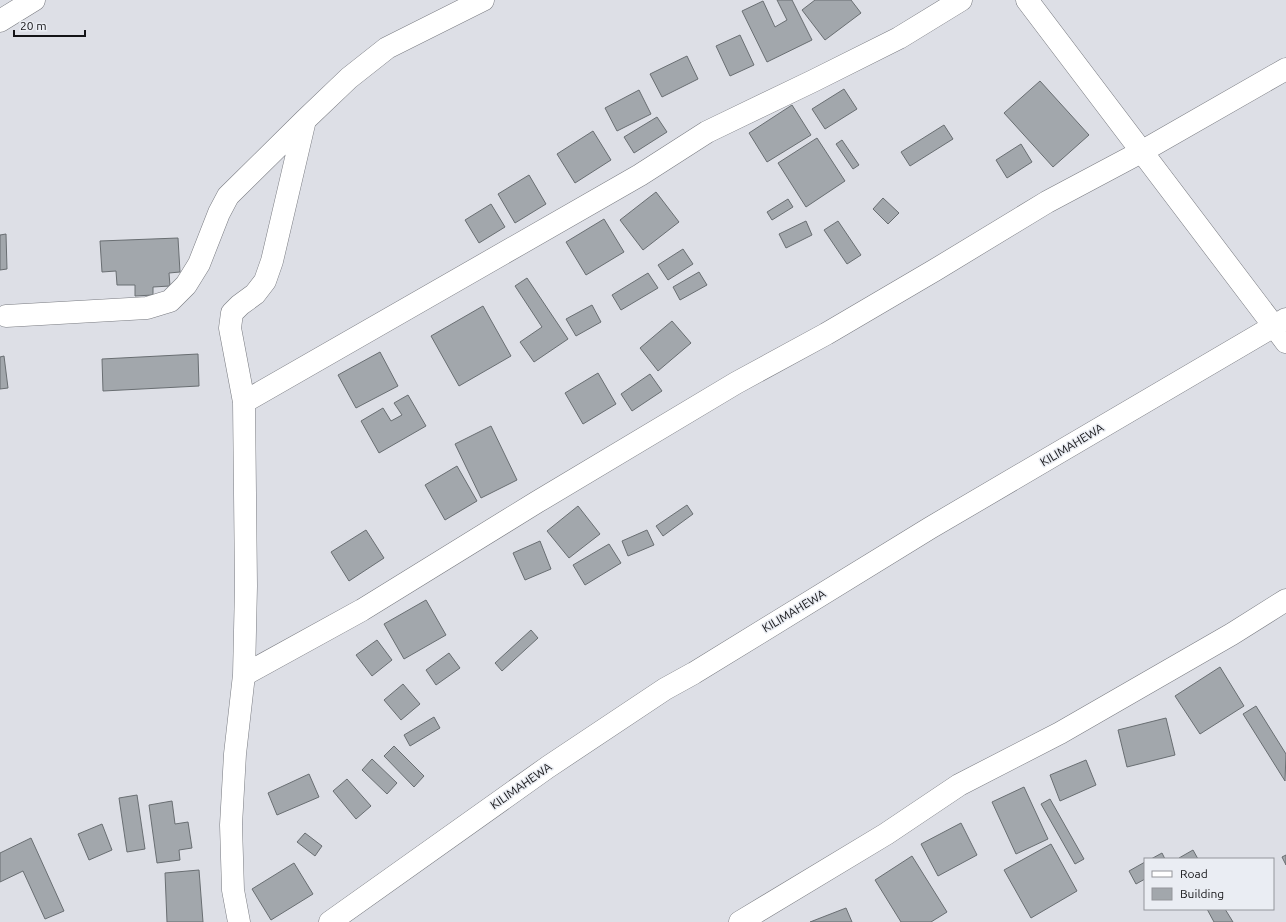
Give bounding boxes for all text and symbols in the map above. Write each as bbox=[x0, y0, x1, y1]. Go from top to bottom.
scale bar bbox=[14, 12, 85, 38]
text: 20 m bbox=[20, 19, 47, 32]
street label: KILIMAHEWA bbox=[1038, 420, 1106, 469]
street label: KILIMAHEWA bbox=[760, 586, 828, 635]
street label: KILIMAHEWA bbox=[488, 760, 554, 811]
legend bbox=[1144, 858, 1274, 910]
text: Road bbox=[1180, 867, 1208, 880]
text: Building bbox=[1180, 887, 1224, 900]

